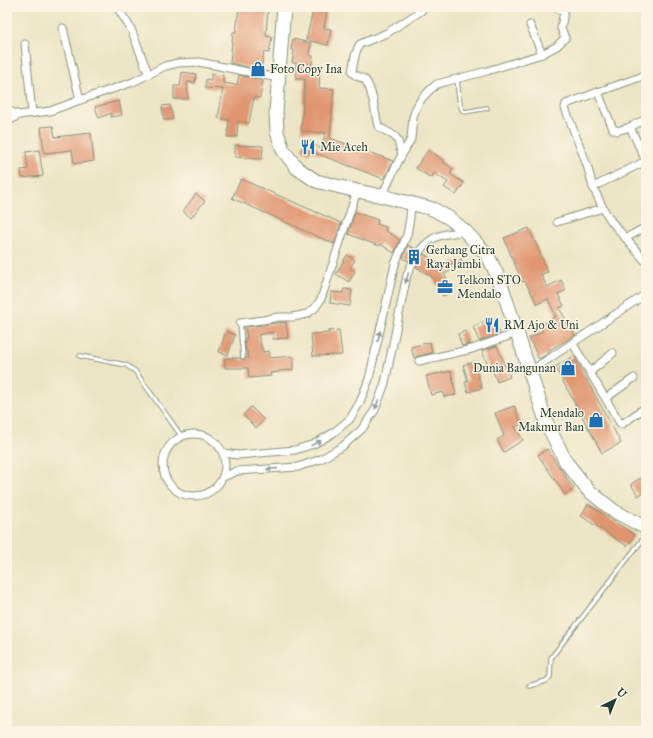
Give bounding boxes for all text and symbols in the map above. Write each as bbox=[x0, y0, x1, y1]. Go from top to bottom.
shop icon: Foto Copy Ina bbox=[249, 60, 267, 78]
place label: Foto Copy Ina bbox=[270, 62, 343, 76]
restaurant icon: Mie Aceh bbox=[299, 138, 317, 156]
place label: Mie Aceh bbox=[320, 140, 368, 154]
place label: Gerbang Citra Raya Jambi bbox=[426, 243, 496, 272]
building icon: Gerbang Citra Raya Jambi bbox=[405, 248, 423, 266]
one-way arrow bbox=[404, 272, 410, 284]
place label: Telkom STO Mendalo bbox=[457, 273, 521, 301]
office icon: Telkom STO Mendalo bbox=[436, 278, 454, 296]
restaurant icon: RM Ajo & Uni bbox=[483, 316, 501, 334]
place label: RM Ajo & Uni bbox=[504, 318, 580, 332]
one-way arrow bbox=[376, 330, 382, 342]
shop icon: Dunia Bangunan bbox=[559, 359, 577, 377]
place label: Dunia Bangunan bbox=[473, 361, 557, 376]
one-way arrow bbox=[373, 398, 379, 410]
place label: Mendalo Makmur Ban bbox=[518, 406, 584, 434]
shop icon: Mendalo Makmur Ban bbox=[587, 411, 605, 429]
one-way arrow bbox=[311, 439, 322, 446]
one-way arrow bbox=[266, 465, 278, 472]
north arrow bbox=[595, 680, 635, 720]
text: U bbox=[614, 685, 629, 701]

